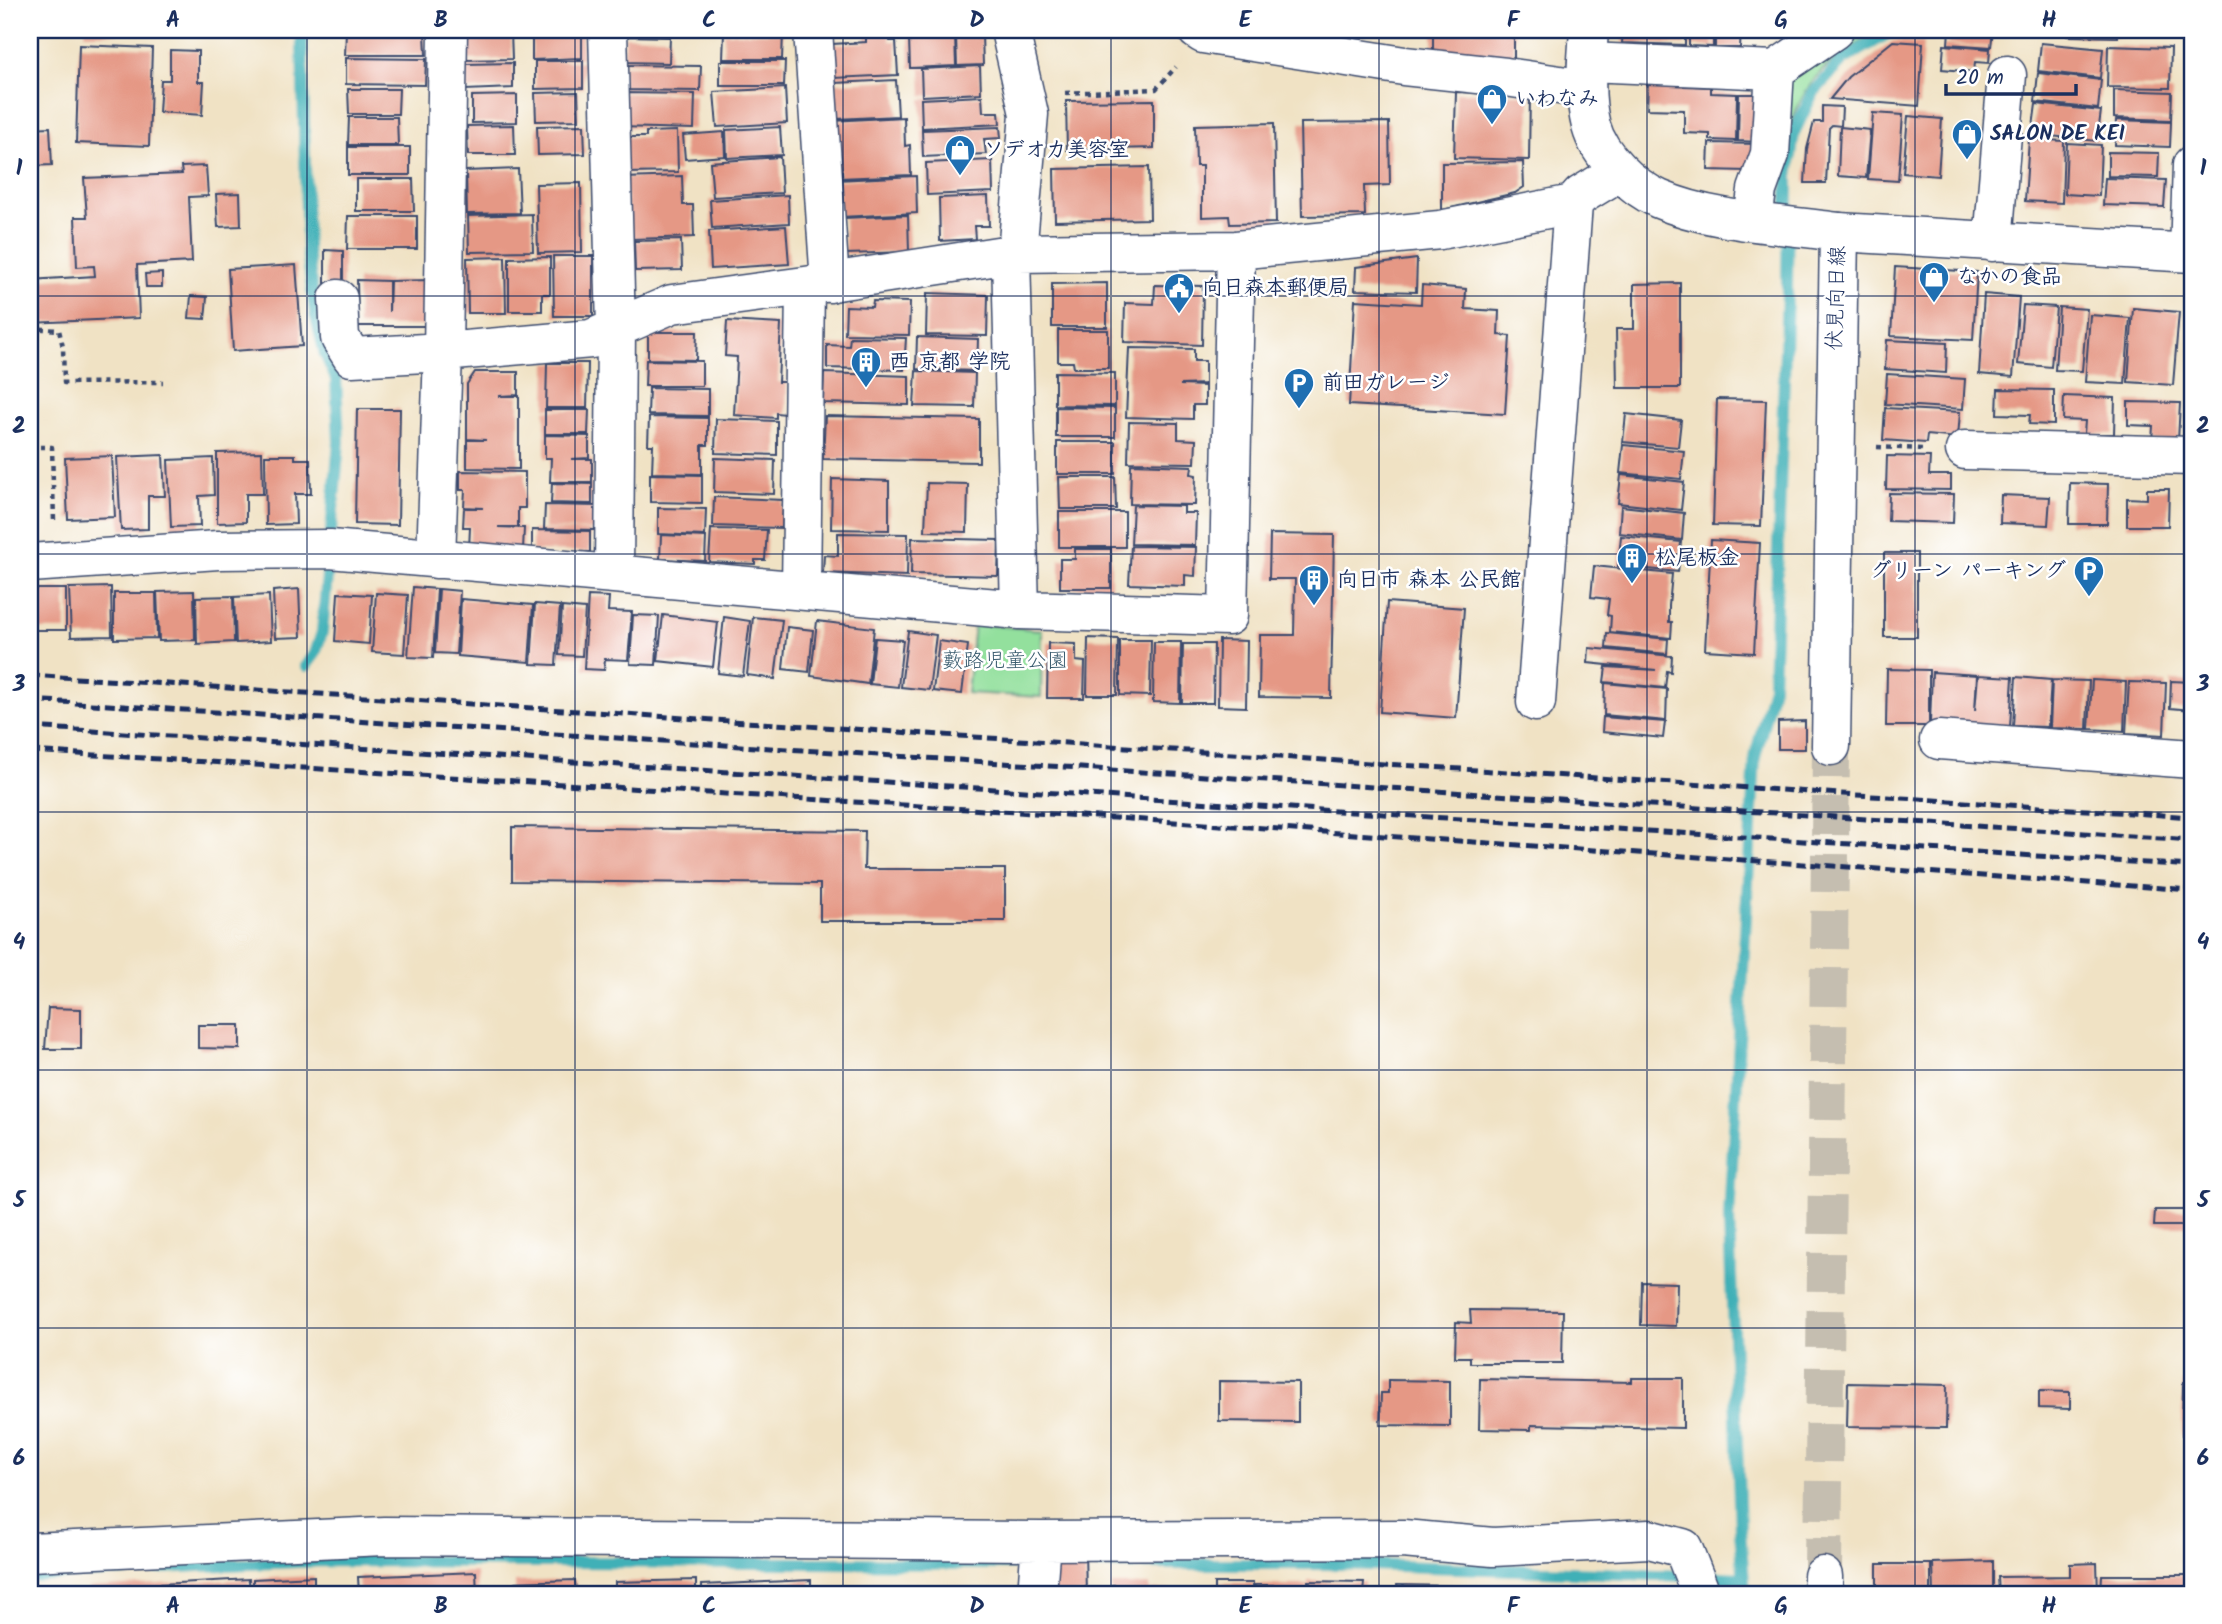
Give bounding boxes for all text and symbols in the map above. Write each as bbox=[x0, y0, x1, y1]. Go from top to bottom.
text: A bbox=[166, 3, 180, 39]
text: B bbox=[434, 3, 448, 39]
text: C bbox=[702, 3, 716, 39]
text: D bbox=[969, 3, 985, 39]
text: E bbox=[1239, 3, 1253, 39]
text: F bbox=[1507, 3, 1521, 39]
text: G bbox=[1774, 3, 1788, 39]
text: H bbox=[2042, 3, 2057, 39]
scale bar bbox=[1946, 52, 2075, 96]
text: 20 m bbox=[1956, 62, 2004, 95]
shop icon: いわなみ bbox=[1475, 82, 1509, 126]
place label: いわなみ bbox=[1515, 83, 1599, 116]
shop icon: SALON DE KEI bbox=[1950, 117, 1984, 161]
place label: SALON DE KEI bbox=[1990, 118, 2125, 151]
shop icon: ソデオカ美容室 bbox=[943, 133, 977, 177]
place label: ソデオカ美容室 bbox=[983, 134, 1130, 167]
text: 1 bbox=[16, 151, 23, 187]
text: 1 bbox=[2200, 151, 2207, 187]
street label: 伏見向日線 bbox=[1819, 245, 1855, 351]
shop icon: なかの食品 bbox=[1917, 260, 1951, 304]
place label: なかの食品 bbox=[1957, 261, 2062, 294]
public building icon: 向日森本郵便局 bbox=[1162, 271, 1196, 315]
place label: 向日森本郵便局 bbox=[1202, 272, 1349, 305]
building icon: 西 京都 学院 bbox=[849, 345, 883, 389]
place label: 西 京都 学院 bbox=[889, 346, 1010, 379]
parking icon: 前田ガレージ bbox=[1282, 366, 1316, 410]
place label: 前田ガレージ bbox=[1322, 367, 1449, 400]
text: 2 bbox=[12, 409, 26, 445]
text: 2 bbox=[2196, 409, 2210, 445]
building icon: 松尾板金 bbox=[1615, 541, 1649, 585]
place label: 松尾板金 bbox=[1655, 542, 1739, 575]
parking icon: グリーン パーキング bbox=[2072, 554, 2106, 598]
place label: グリーン パーキング bbox=[1870, 555, 2066, 588]
building icon: 向日市 森本 公民館 bbox=[1297, 563, 1331, 607]
place label: 向日市 森本 公民館 bbox=[1337, 564, 1521, 597]
park label: 藪路児童公園 bbox=[942, 645, 1068, 678]
text: 3 bbox=[12, 667, 26, 703]
text: 3 bbox=[2196, 667, 2210, 703]
text: 4 bbox=[13, 925, 26, 961]
text: 4 bbox=[2197, 925, 2210, 961]
text: 5 bbox=[12, 1183, 27, 1219]
text: 5 bbox=[2196, 1183, 2211, 1219]
text: 6 bbox=[13, 1441, 25, 1477]
text: 6 bbox=[2197, 1441, 2209, 1477]
text: A bbox=[166, 1589, 180, 1624]
text: B bbox=[434, 1589, 448, 1624]
text: C bbox=[702, 1589, 716, 1624]
text: D bbox=[969, 1589, 985, 1624]
text: E bbox=[1239, 1589, 1253, 1624]
text: F bbox=[1507, 1589, 1521, 1624]
text: G bbox=[1774, 1589, 1788, 1624]
text: H bbox=[2042, 1589, 2057, 1624]

